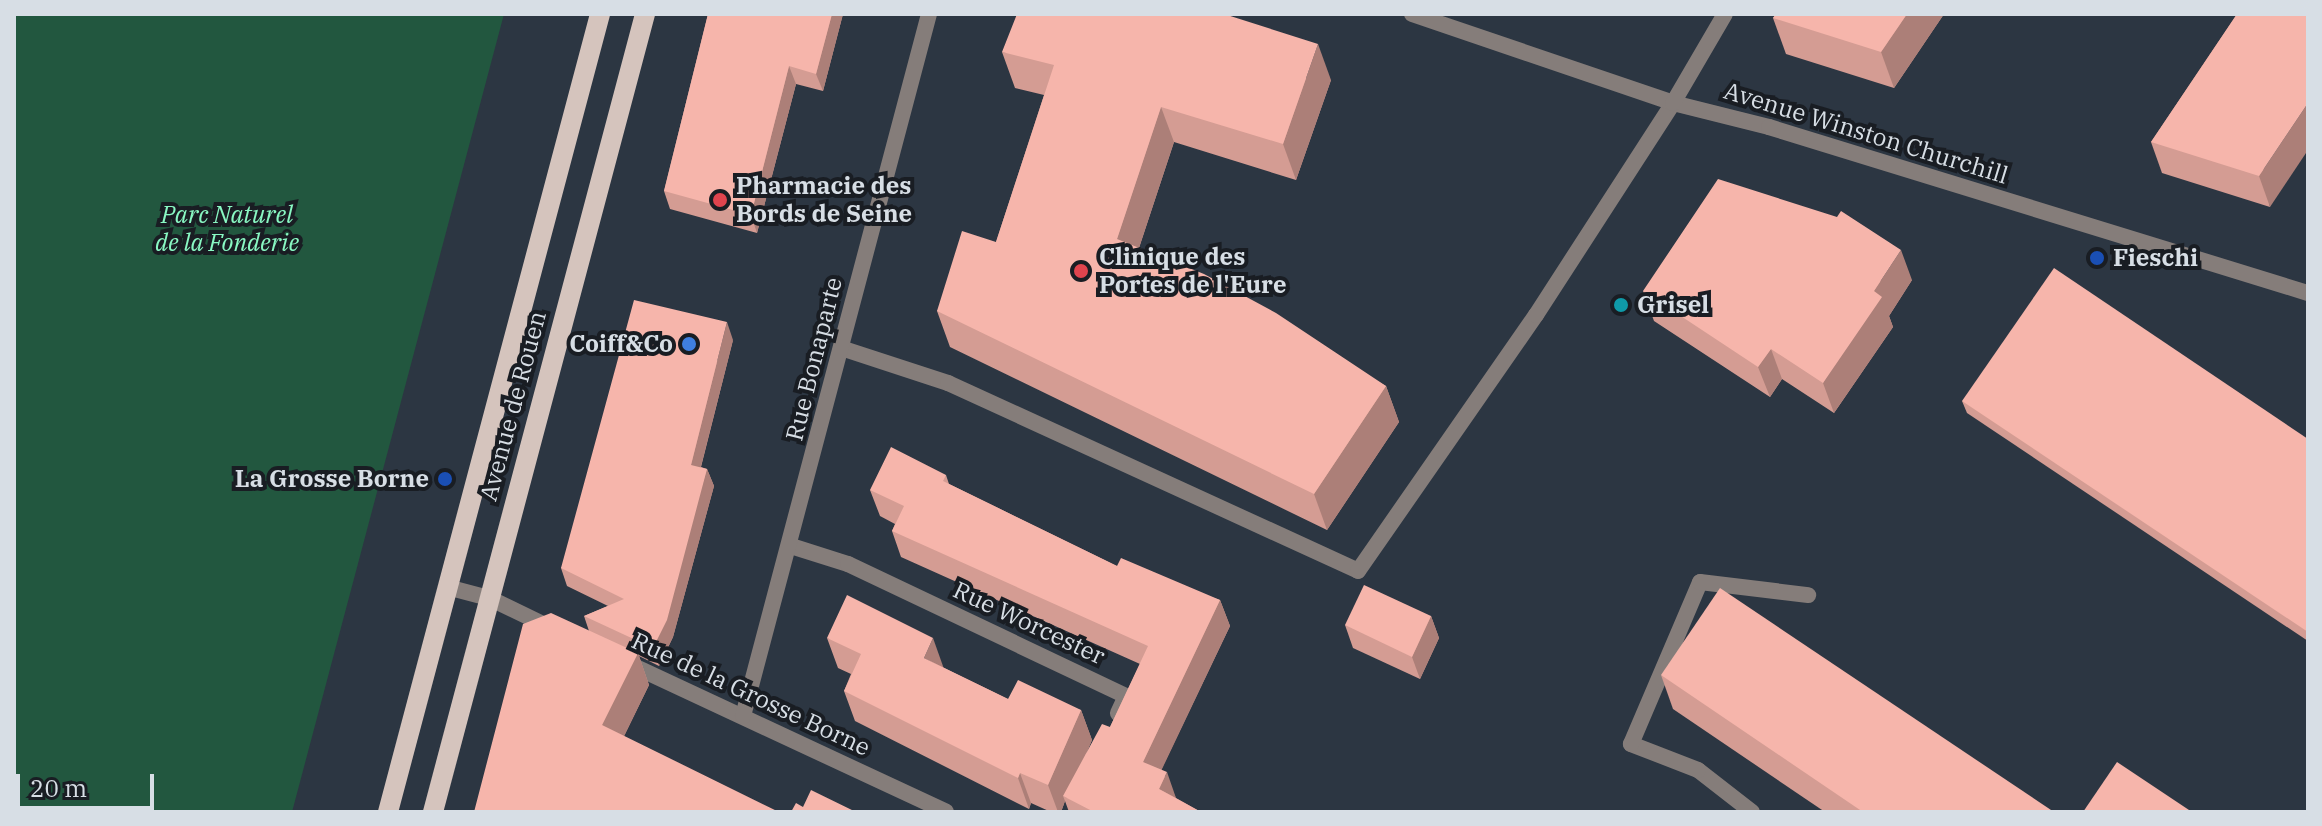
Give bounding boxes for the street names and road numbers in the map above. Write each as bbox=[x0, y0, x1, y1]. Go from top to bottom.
street label: Avenue Winston Churchill bbox=[1720, 76, 2012, 190]
street label: Rue Bonaparte bbox=[780, 274, 848, 444]
street label: Avenue de Rouen bbox=[474, 308, 552, 504]
street label: Rue Worcester bbox=[949, 575, 1109, 671]
street label: Rue de la Grosse Borne bbox=[627, 626, 875, 762]

